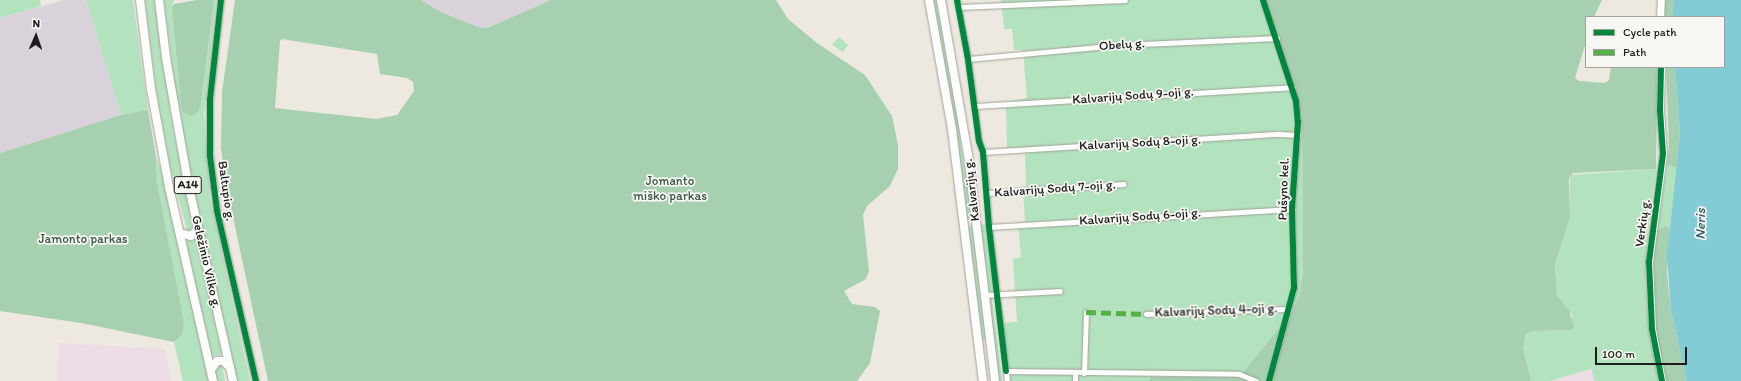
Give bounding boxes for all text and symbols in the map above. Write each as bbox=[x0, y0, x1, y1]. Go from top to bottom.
north arrow bbox=[16, 16, 56, 56]
legend bbox=[1585, 16, 1725, 68]
text: N bbox=[32, 17, 40, 30]
text: Cycle path bbox=[1623, 25, 1677, 39]
street label: Obelų g. bbox=[1098, 36, 1146, 54]
text: Path bbox=[1623, 45, 1646, 59]
street label: Kalvarijų Sodų 9-oji g. bbox=[1071, 84, 1195, 108]
street label: Kalvarijų Sodų 8-oji g. bbox=[1078, 132, 1202, 154]
street label: Pušyno kel. bbox=[1275, 157, 1293, 221]
street label: Kalvarijų g. bbox=[960, 158, 984, 222]
street label: Baltupio g. bbox=[214, 160, 238, 222]
park label: Jomanto miško parkas bbox=[633, 174, 707, 205]
road number: A14 bbox=[173, 175, 203, 195]
street label: Kalvarijų Sodų 7-oji g. bbox=[994, 177, 1116, 201]
street label: Verkių g. bbox=[1632, 198, 1654, 248]
street label: Kalvarijų Sodų 6-oji g. bbox=[1078, 205, 1202, 229]
water label: Neris bbox=[1692, 208, 1710, 240]
street label: Geležinio Vilko g. bbox=[188, 214, 224, 310]
park label: Jamonto parkas bbox=[38, 231, 128, 247]
street label: Kalvarijų Sodų 4-oji g. bbox=[1154, 301, 1278, 321]
scale bar bbox=[1597, 339, 1689, 365]
text: 100 m bbox=[1602, 347, 1635, 361]

